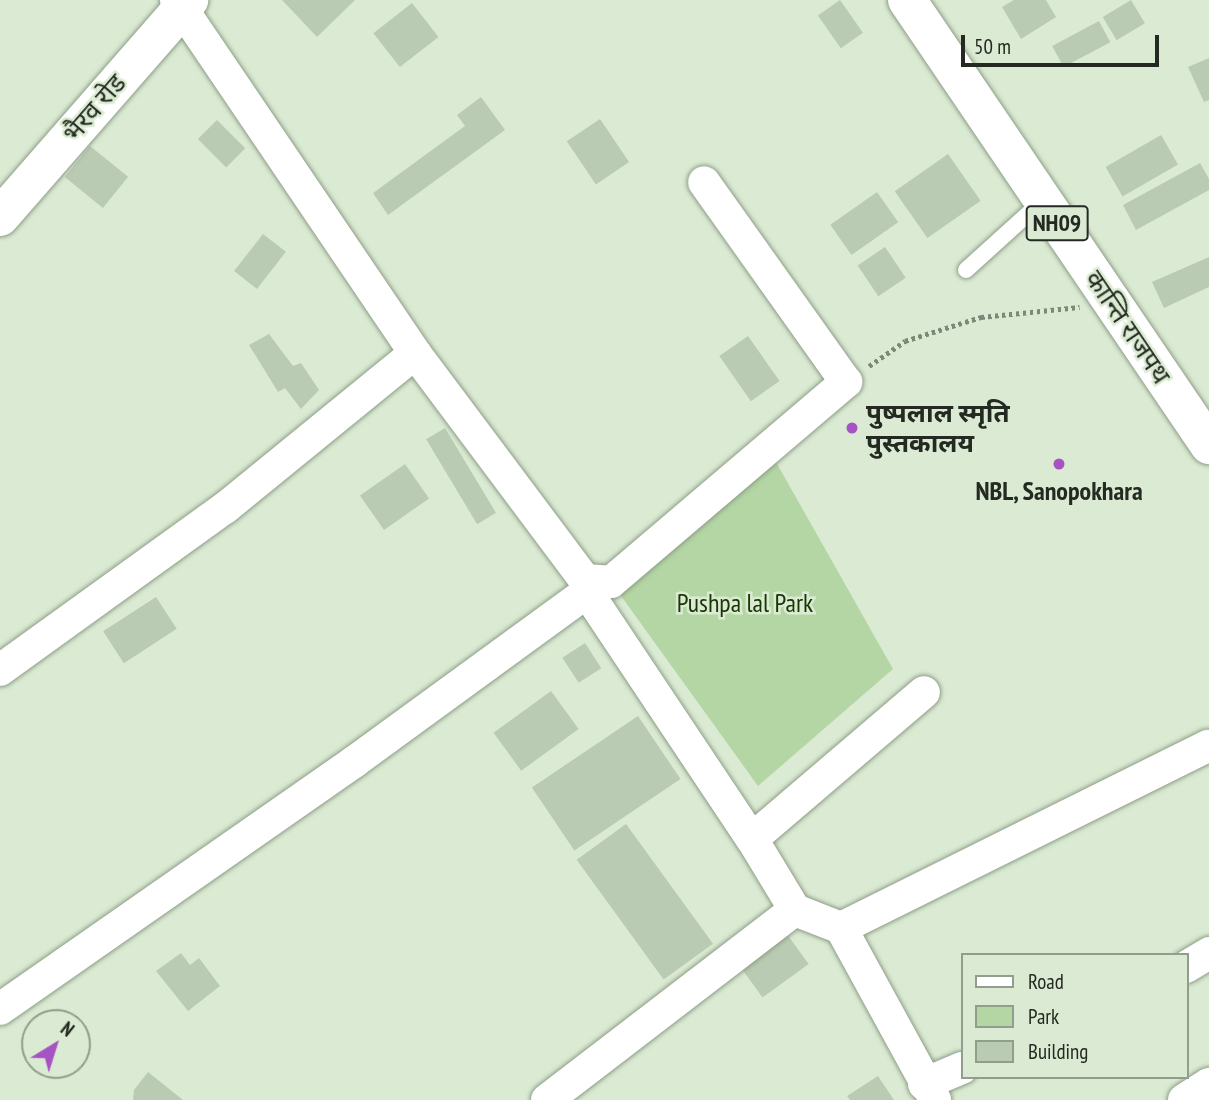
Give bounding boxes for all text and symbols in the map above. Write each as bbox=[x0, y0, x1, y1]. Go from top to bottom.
scale bar bbox=[964, 21, 1162, 65]
text: 50 m bbox=[974, 33, 1011, 60]
street label: भैरव रोड bbox=[56, 68, 132, 148]
road number: NH09 bbox=[1026, 202, 1088, 244]
street label: कान्ति राजपथ bbox=[1079, 264, 1177, 390]
place label: पुष्पलाल स्मृति पुस्तकालय bbox=[866, 397, 1010, 458]
marker: पुष्पलाल स्मृति पुस्तकालय bbox=[844, 420, 860, 436]
marker: NBL, Sanopokhara bbox=[1051, 456, 1067, 472]
place label: NBL, Sanopokhara bbox=[975, 475, 1143, 507]
park label: Pushpa lal Park bbox=[677, 587, 813, 619]
legend bbox=[960, 953, 1188, 1079]
text: Road bbox=[1028, 968, 1064, 995]
text: Park bbox=[1028, 1003, 1059, 1030]
north arrow bbox=[21, 1009, 91, 1079]
text: N bbox=[56, 1016, 79, 1042]
text: Building bbox=[1028, 1038, 1088, 1065]

